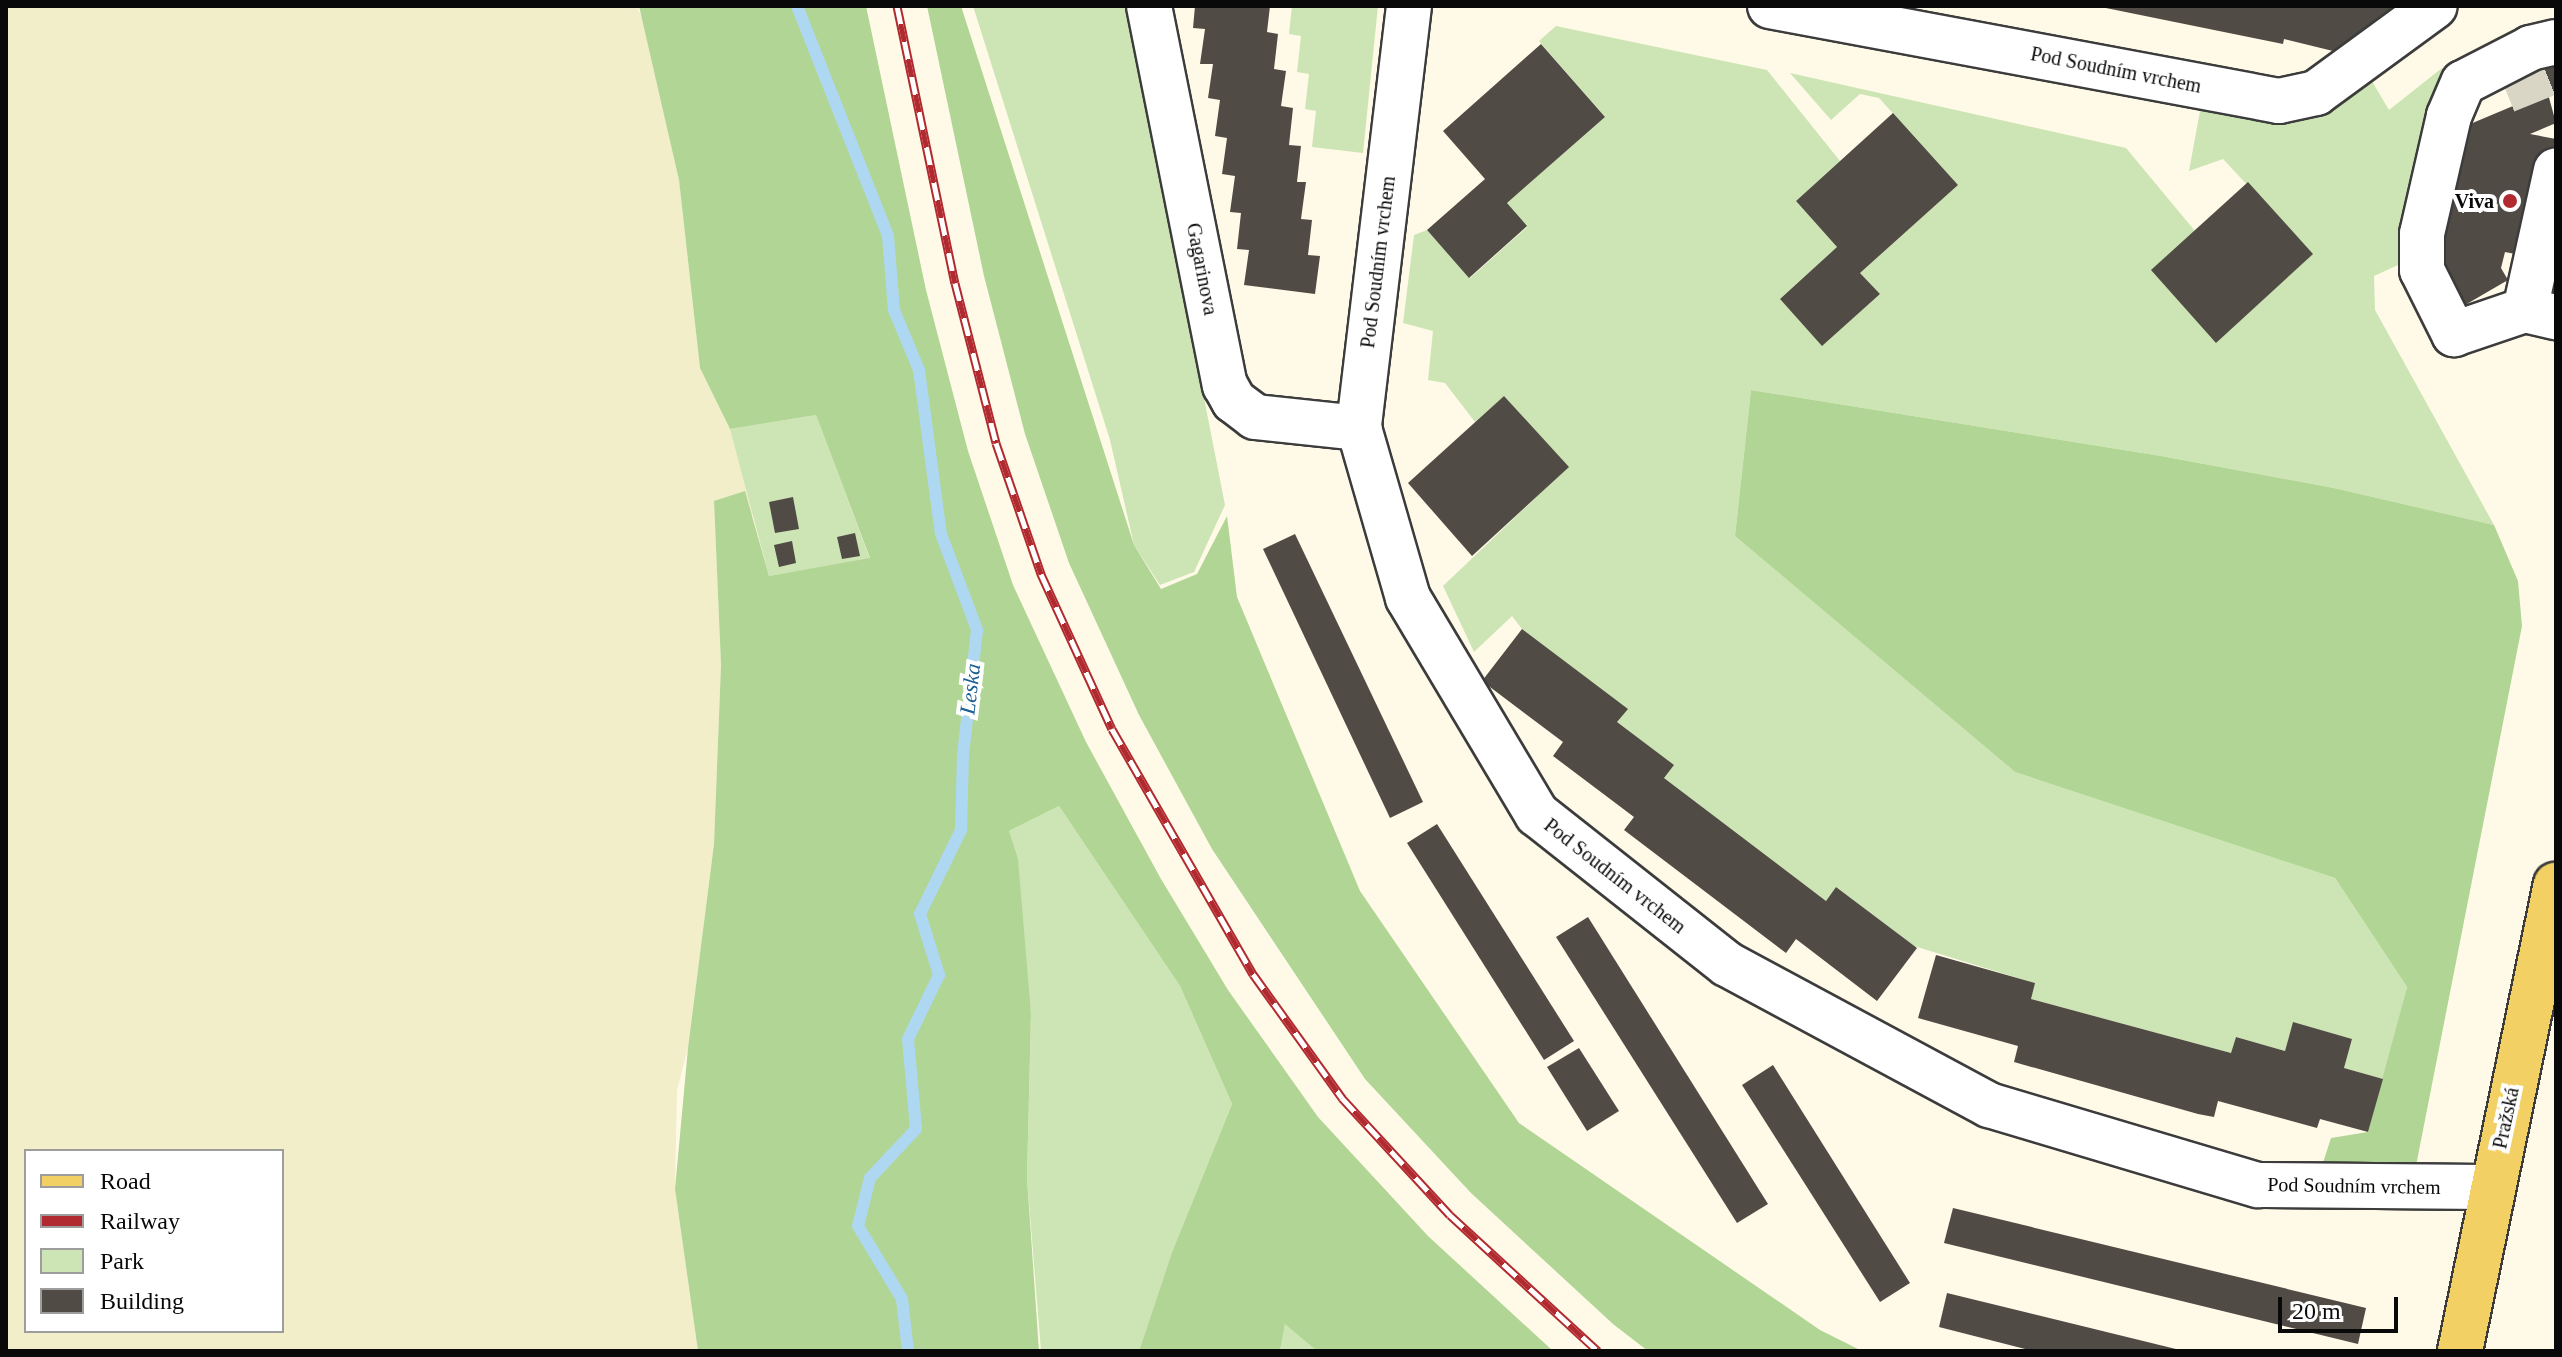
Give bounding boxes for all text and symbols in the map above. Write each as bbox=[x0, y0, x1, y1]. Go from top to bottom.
street label: Pod Soudním vrchem bbox=[2029, 42, 2203, 98]
street label: Pod Soudním vrchem bbox=[1356, 175, 1400, 349]
place label: Viva bbox=[2455, 189, 2494, 213]
marker: Viva bbox=[2501, 192, 2519, 210]
street label: Gagarinova bbox=[1181, 221, 1223, 317]
water label: Leska bbox=[954, 662, 986, 716]
street label: Pod Soudním vrchem bbox=[1539, 813, 1691, 939]
street label: Pražská bbox=[2488, 1085, 2524, 1151]
legend bbox=[24, 1149, 284, 1333]
text: Road bbox=[100, 1168, 151, 1194]
street label: Pod Soudním vrchem bbox=[2267, 1172, 2441, 1200]
text: Railway bbox=[100, 1208, 180, 1234]
text: Park bbox=[100, 1248, 144, 1274]
scale bar bbox=[2282, 1281, 2402, 1331]
text: Building bbox=[100, 1288, 184, 1314]
text: 20 m bbox=[2292, 1298, 2341, 1324]

